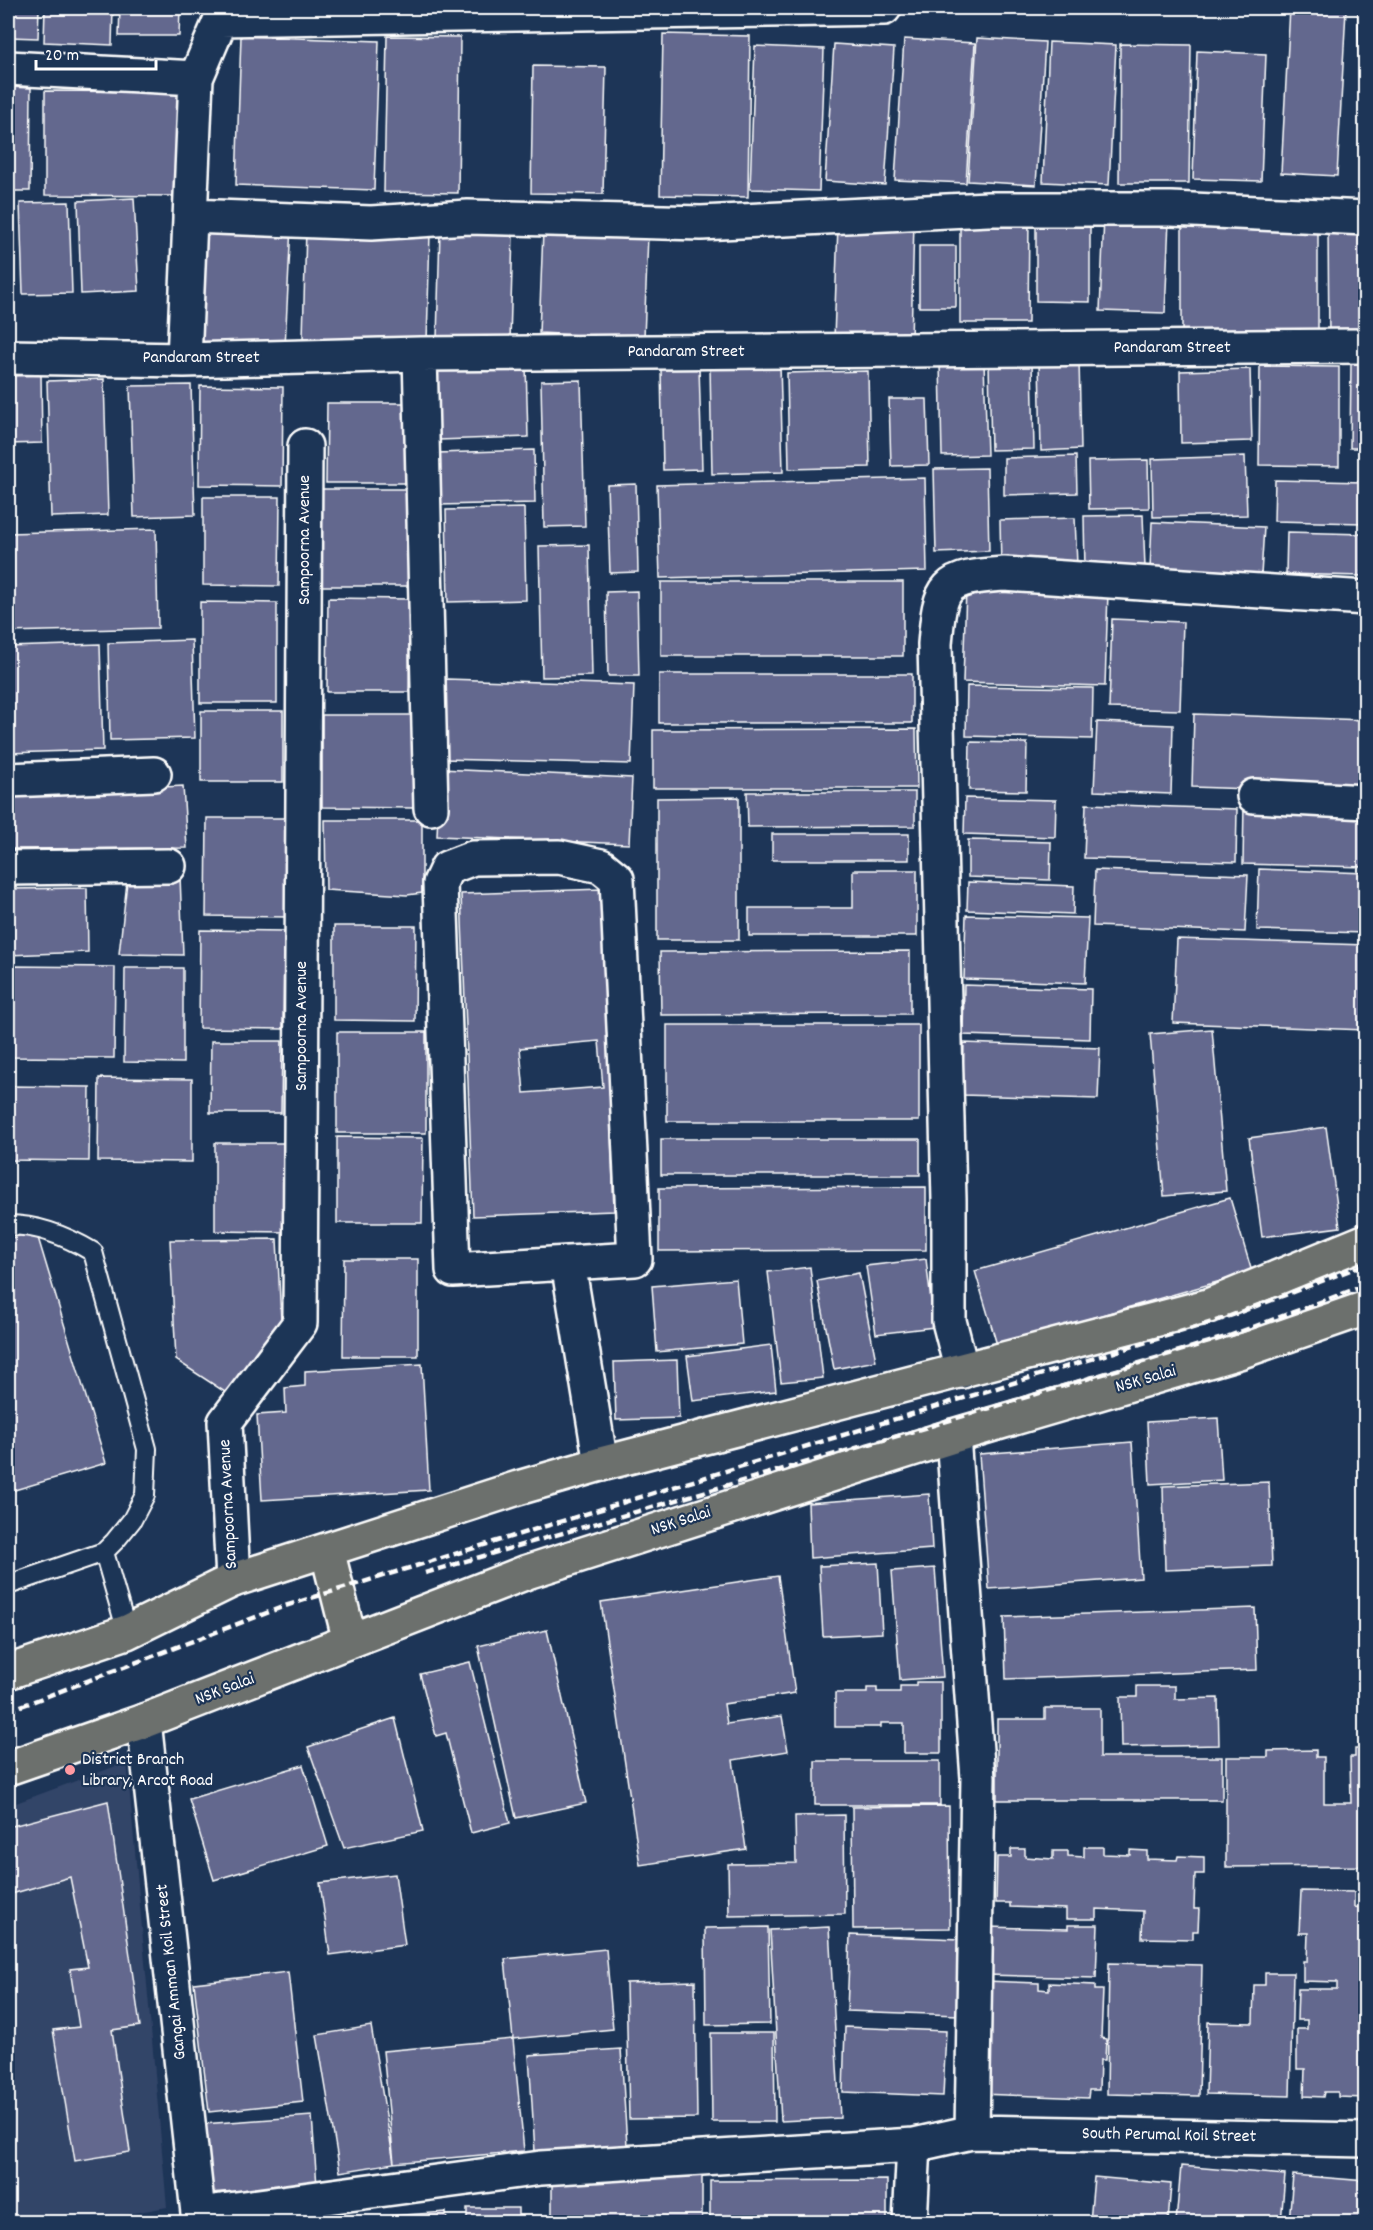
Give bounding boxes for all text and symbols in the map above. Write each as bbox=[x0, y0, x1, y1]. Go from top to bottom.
scale bar bbox=[36, 33, 156, 71]
text: 20 m bbox=[45, 44, 79, 69]
street label: Pandaram Street bbox=[1113, 336, 1231, 361]
street label: Pandaram Street bbox=[627, 340, 745, 365]
street label: Pandaram Street bbox=[142, 346, 260, 371]
street label: Sampoorna Avenue bbox=[293, 475, 318, 605]
street label: Sampoorna Avenue bbox=[290, 961, 315, 1091]
street label: NSK Salai bbox=[1113, 1359, 1179, 1401]
street label: Sampoorna Avenue bbox=[213, 1438, 245, 1570]
street label: NSK Salai bbox=[648, 1501, 714, 1543]
street label: NSK Salai bbox=[192, 1667, 258, 1713]
place label: District Branch Library, Arcot Road bbox=[82, 1748, 213, 1794]
marker: District Branch Library, Arcot Road bbox=[63, 1763, 77, 1777]
street label: Gangai Amman Koil Street bbox=[150, 1882, 194, 2061]
street label: South Perumal Koil Street bbox=[1082, 2122, 1257, 2150]

